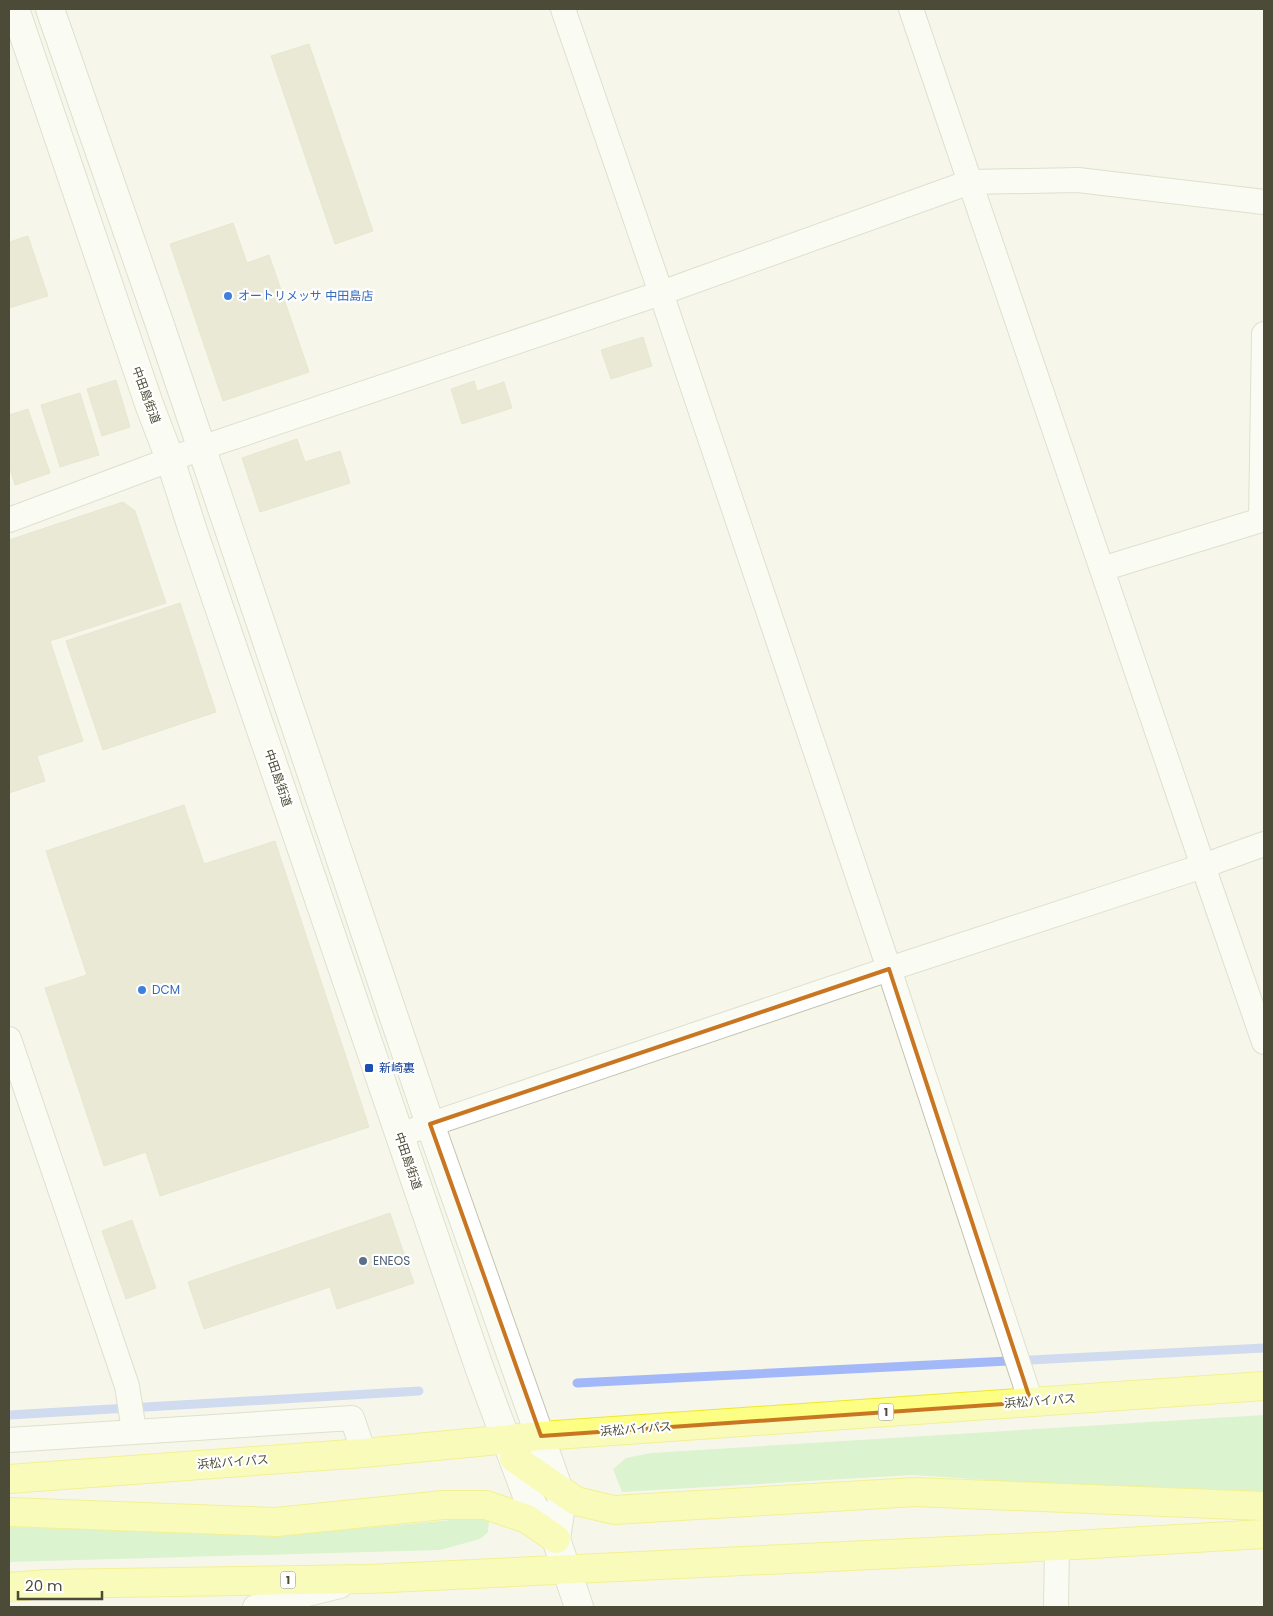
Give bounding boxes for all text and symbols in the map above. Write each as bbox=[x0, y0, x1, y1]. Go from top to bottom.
place label: オートリメッサ 中田島店 bbox=[238, 287, 373, 304]
marker: オートリメッサ 中田島店 bbox=[222, 290, 234, 302]
street label: 中田島街道 bbox=[128, 364, 165, 426]
street label: 中田島街道 bbox=[261, 747, 296, 809]
place label: DCM bbox=[152, 981, 180, 998]
marker: DCM bbox=[136, 984, 148, 996]
place label: 新崎裏 bbox=[379, 1059, 415, 1076]
marker: 新崎裏 bbox=[363, 1062, 375, 1074]
street label: 中田島街道 bbox=[391, 1130, 426, 1192]
place label: ENEOS bbox=[373, 1252, 410, 1269]
marker: ENEOS bbox=[357, 1255, 369, 1267]
street label: 浜松バイパス bbox=[1004, 1390, 1076, 1411]
road number: 1 bbox=[878, 1404, 894, 1420]
street label: 浜松バイパス bbox=[600, 1418, 672, 1439]
street label: 浜松バイパス bbox=[197, 1451, 269, 1472]
scale bar bbox=[18, 1568, 101, 1600]
road number: 1 bbox=[280, 1572, 296, 1588]
text: 20 m bbox=[25, 1575, 63, 1596]

